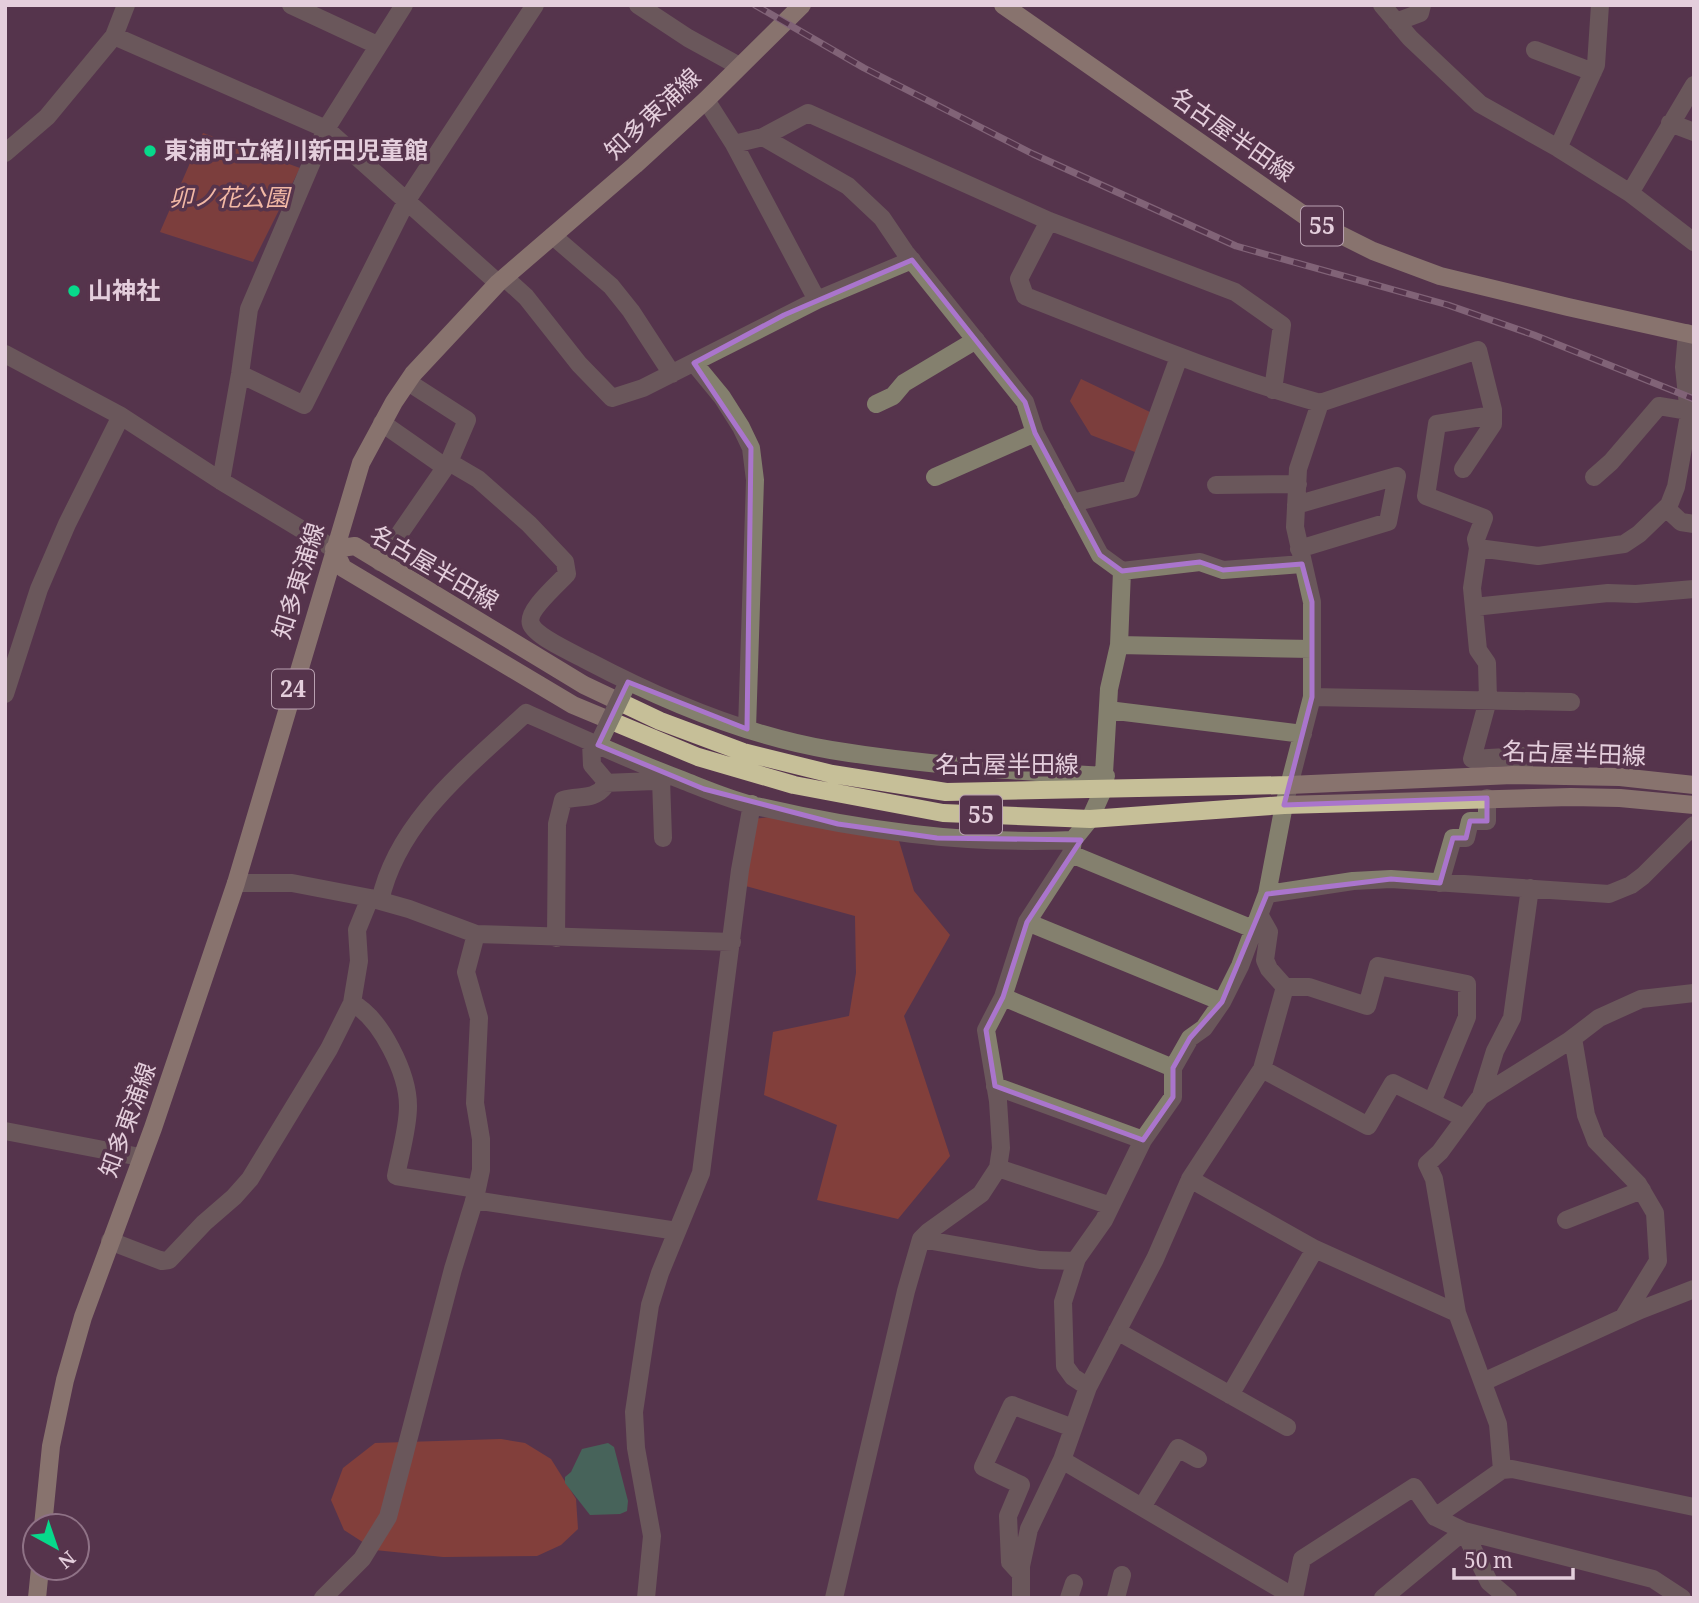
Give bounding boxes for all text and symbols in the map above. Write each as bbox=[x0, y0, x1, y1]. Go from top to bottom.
street label: 知多東浦線 bbox=[597, 60, 707, 166]
street label: 名古屋半田線 bbox=[1164, 79, 1301, 189]
place label: 東浦町立緒川新田児童館 bbox=[164, 133, 428, 166]
marker: 東浦町立緒川新田児童館 bbox=[142, 143, 158, 159]
park label: 卯ノ花公園 bbox=[169, 180, 292, 213]
road number: 55 bbox=[1301, 206, 1343, 246]
place label: 山神社 bbox=[88, 273, 160, 306]
marker: 山神社 bbox=[66, 283, 82, 299]
street label: 名古屋半田線 bbox=[364, 516, 505, 617]
street label: 知多東浦線 bbox=[264, 518, 331, 643]
road number: 24 bbox=[272, 670, 314, 708]
street label: 名古屋半田線 bbox=[1502, 733, 1647, 772]
street label: 名古屋半田線 bbox=[935, 747, 1079, 780]
road number: 55 bbox=[960, 796, 1002, 834]
street label: 知多東浦線 bbox=[91, 1057, 163, 1182]
north arrow bbox=[21, 1512, 91, 1582]
scale bar bbox=[1454, 1536, 1573, 1580]
text: N bbox=[53, 1545, 81, 1575]
text: 50 m bbox=[1464, 1546, 1513, 1574]

